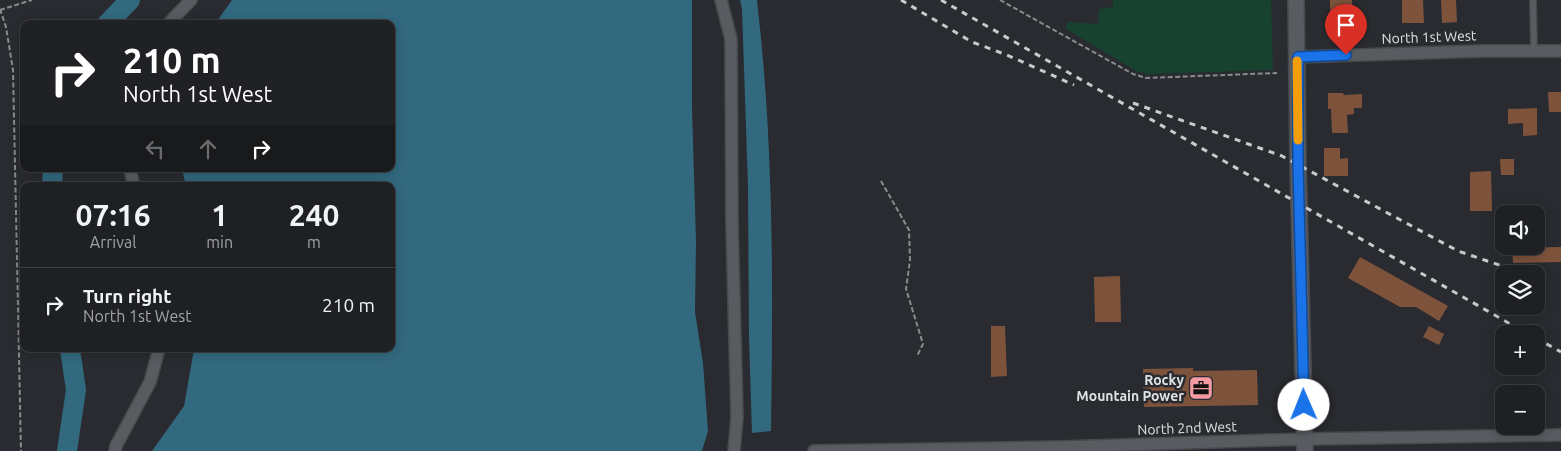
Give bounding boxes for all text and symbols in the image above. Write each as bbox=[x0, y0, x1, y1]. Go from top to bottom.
pin bbox=[1325, 4, 1367, 55]
icon: arrive bbox=[1332, 11, 1360, 39]
street label: North 1st West bbox=[1381, 27, 1477, 47]
icon: right bbox=[40, 40, 105, 105]
text: 210 m bbox=[123, 40, 221, 80]
text: North 1st West bbox=[123, 81, 272, 106]
icon: left bbox=[141, 135, 169, 163]
icon: ahead bbox=[194, 135, 222, 163]
icon: right bbox=[247, 135, 275, 163]
text: 07:16 bbox=[76, 198, 151, 232]
text: 1 bbox=[211, 198, 228, 232]
text: 240 bbox=[289, 198, 339, 232]
map controls bbox=[1495, 205, 1545, 435]
button: sound bbox=[1495, 205, 1545, 255]
text: Arrival bbox=[90, 233, 136, 251]
text: min bbox=[206, 233, 233, 251]
text: m bbox=[307, 233, 321, 251]
button: layers bbox=[1495, 265, 1545, 315]
text: Turn right bbox=[83, 285, 171, 307]
icon: right bbox=[40, 291, 68, 319]
text: 210 m bbox=[322, 294, 375, 316]
text: North 1st West bbox=[83, 307, 191, 325]
button: + bbox=[1495, 325, 1545, 375]
place label: Rocky Mountain Power bbox=[1076, 372, 1185, 404]
office icon: Rocky Mountain Power bbox=[1188, 375, 1214, 401]
position arrow bbox=[1277, 378, 1329, 430]
button: − bbox=[1495, 385, 1545, 435]
street label: North 2nd West bbox=[1137, 418, 1238, 438]

